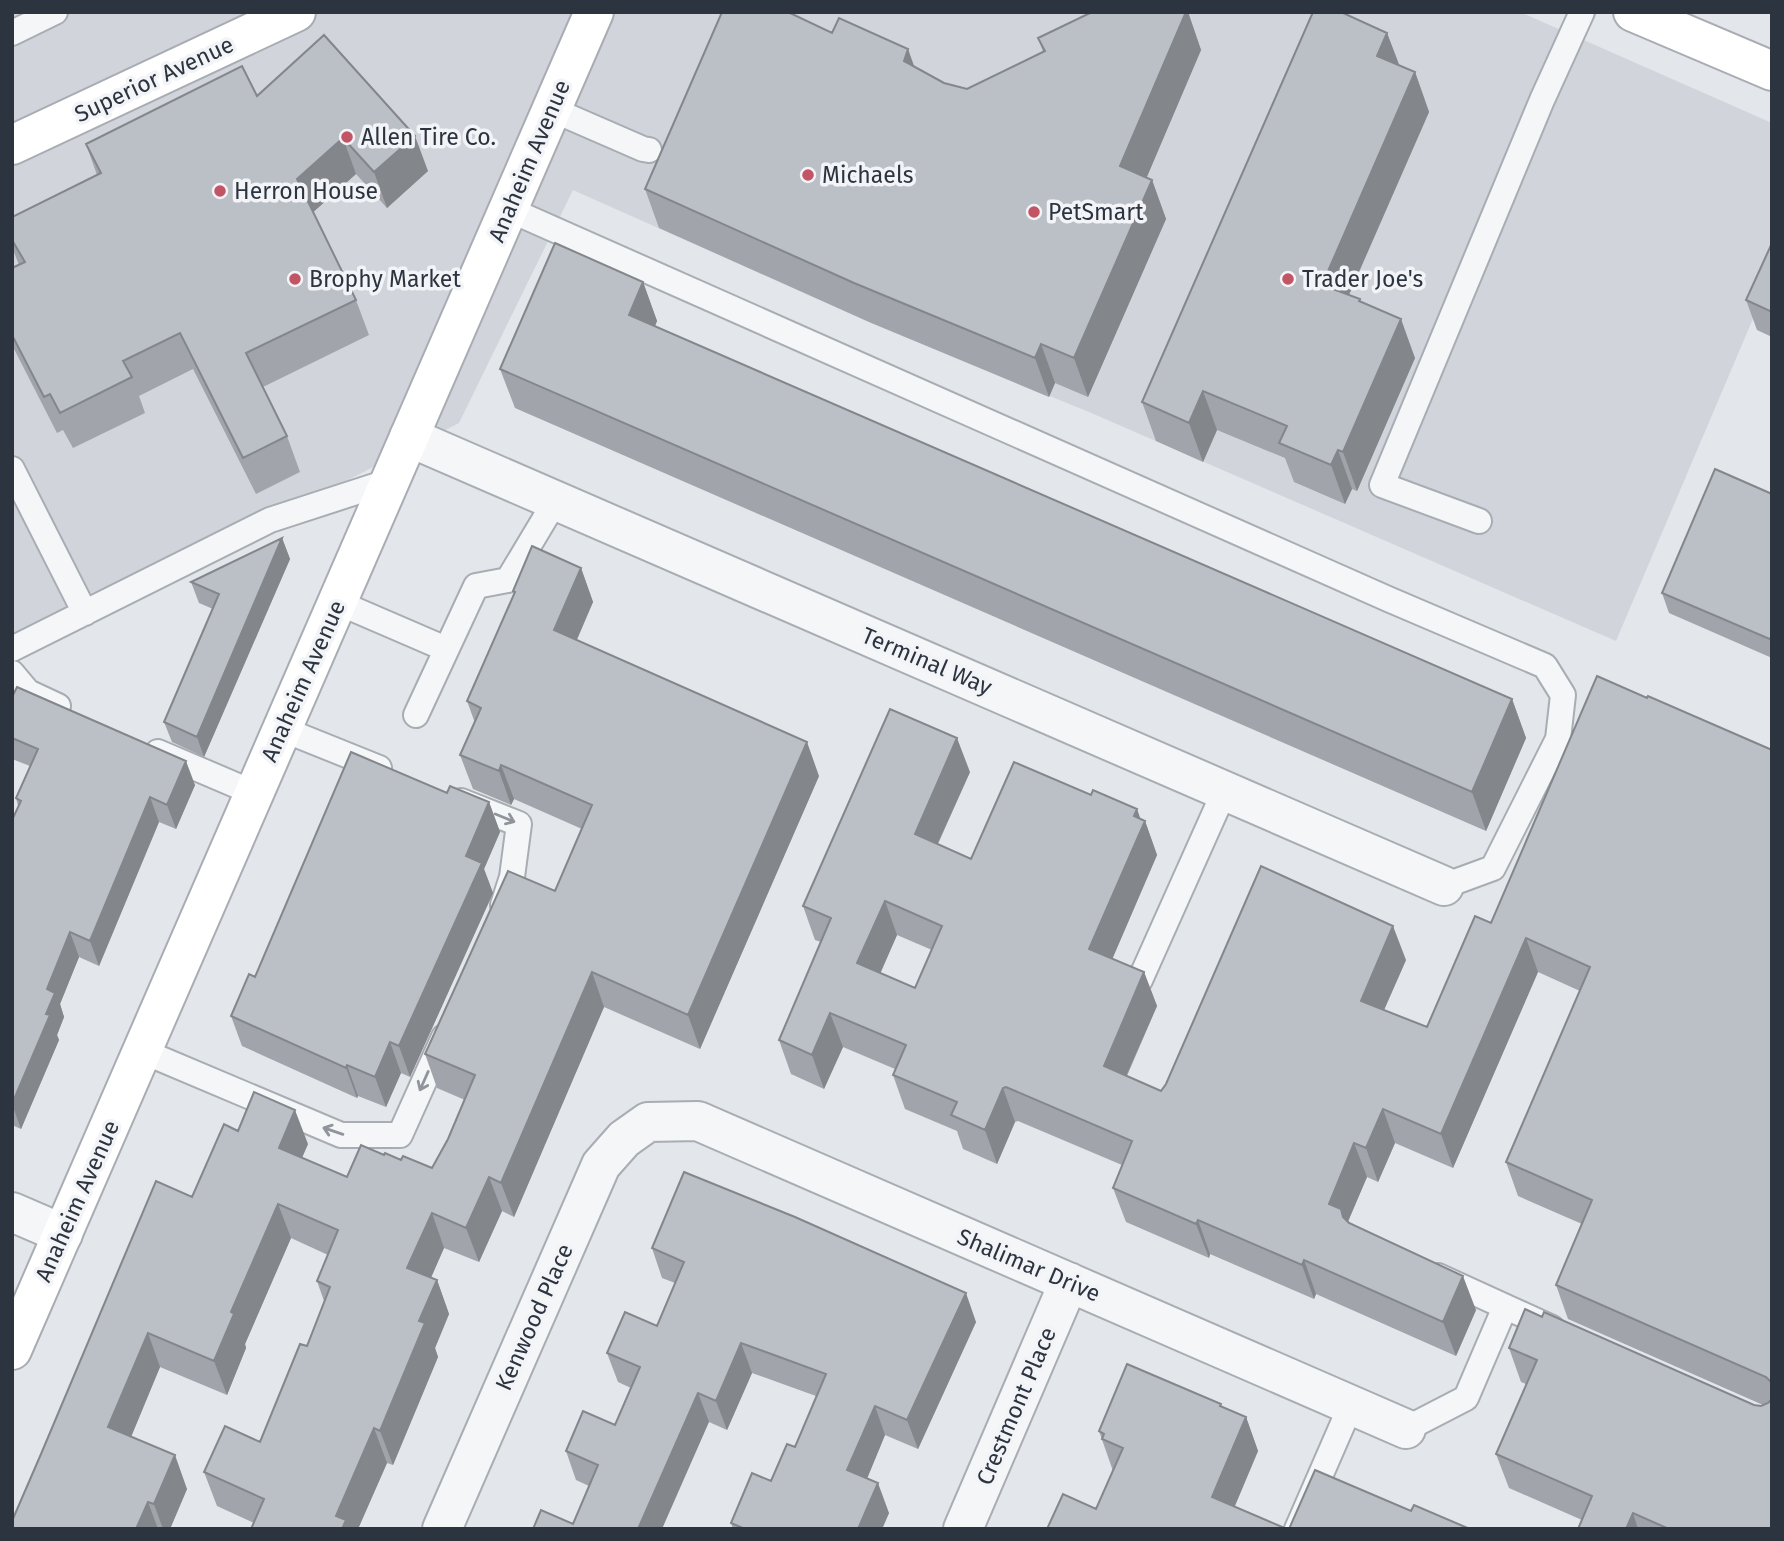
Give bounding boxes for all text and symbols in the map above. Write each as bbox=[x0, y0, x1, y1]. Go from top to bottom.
street label: Superior Avenue bbox=[70, 30, 238, 128]
street label: Anaheim Avenue bbox=[482, 76, 576, 246]
place label: Allen Tire Co. bbox=[361, 123, 496, 151]
marker: Allen Tire Co. bbox=[339, 129, 355, 145]
place label: Michaels bbox=[822, 161, 913, 189]
marker: Michaels bbox=[800, 167, 816, 183]
place label: Herron House bbox=[234, 177, 378, 205]
marker: Herron House bbox=[212, 183, 228, 199]
place label: PetSmart bbox=[1048, 198, 1144, 226]
marker: PetSmart bbox=[1026, 204, 1042, 220]
place label: Brophy Market bbox=[309, 265, 461, 293]
place label: Trader Joe's bbox=[1302, 265, 1423, 293]
marker: Brophy Market bbox=[287, 271, 303, 287]
marker: Trader Joe's bbox=[1280, 271, 1296, 287]
street label: Anaheim Avenue bbox=[255, 596, 351, 766]
street label: Terminal Way bbox=[858, 621, 997, 701]
one-way arrow bbox=[493, 812, 515, 825]
one-way arrow bbox=[417, 1070, 430, 1091]
street label: Anaheim Avenue bbox=[29, 1116, 125, 1286]
one-way arrow bbox=[322, 1124, 344, 1136]
street label: Shalimar Drive bbox=[953, 1222, 1105, 1308]
street label: Kenwood Place bbox=[489, 1239, 579, 1395]
street label: Crestmont Place bbox=[970, 1323, 1062, 1489]

